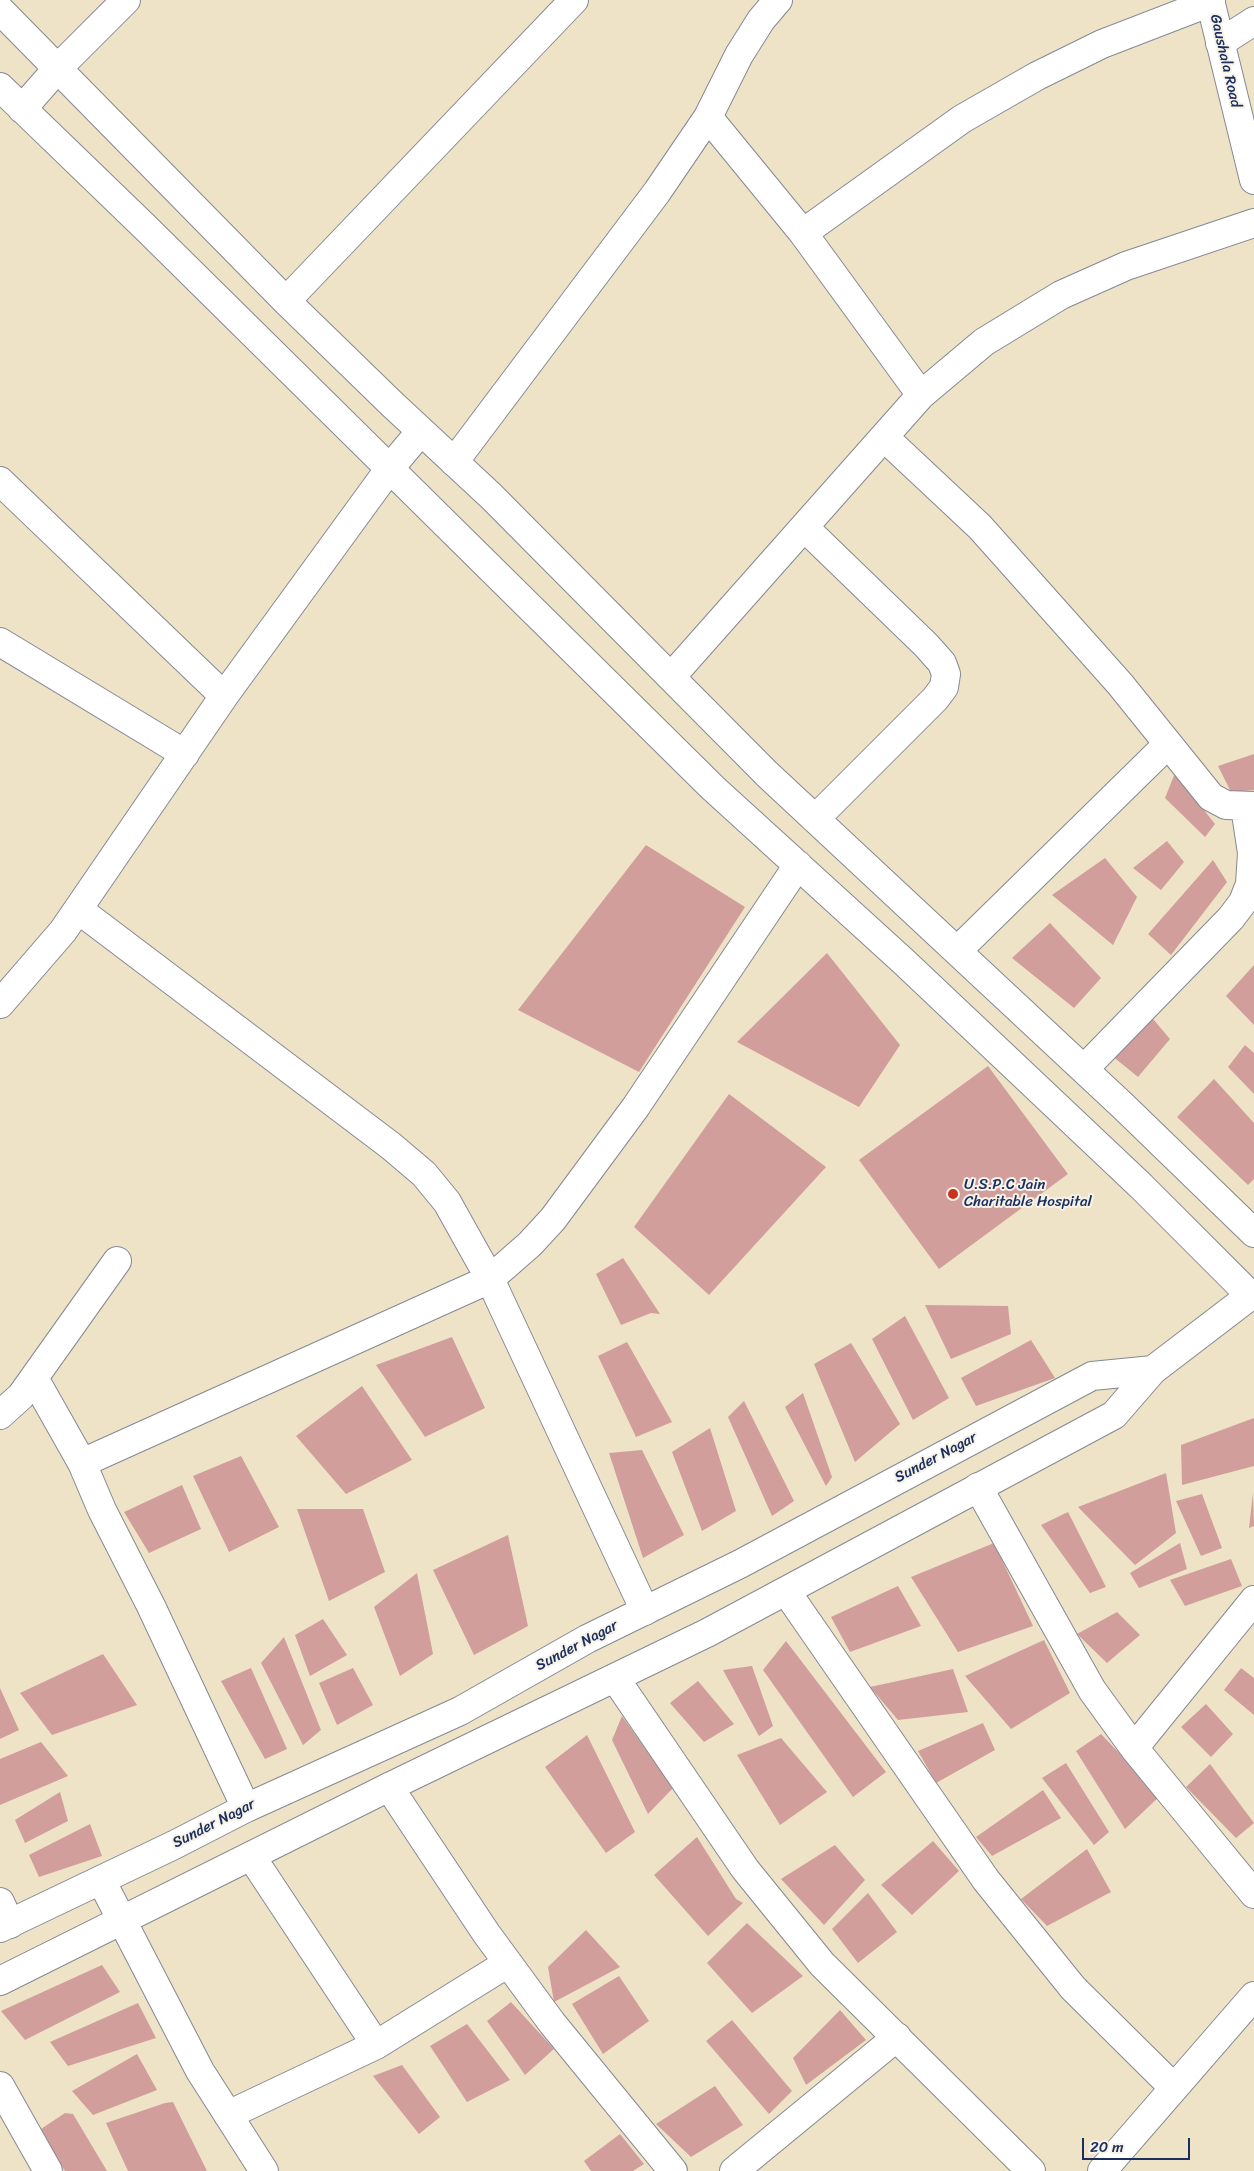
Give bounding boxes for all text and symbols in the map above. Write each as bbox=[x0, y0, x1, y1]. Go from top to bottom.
street label: Gaushala Road bbox=[1206, 13, 1244, 109]
place label: U.S.P.C Jain Charitable Hospital bbox=[964, 1176, 1092, 1211]
marker: U.S.P.C Jain Charitable Hospital bbox=[946, 1187, 960, 1201]
street label: Sunder Nagar bbox=[892, 1429, 980, 1487]
street label: Sunder Nagar bbox=[533, 1617, 621, 1675]
street label: Sunder Nagar bbox=[170, 1795, 258, 1853]
scale bar bbox=[1084, 2128, 1192, 2160]
text: 20 m bbox=[1090, 2134, 1124, 2160]

